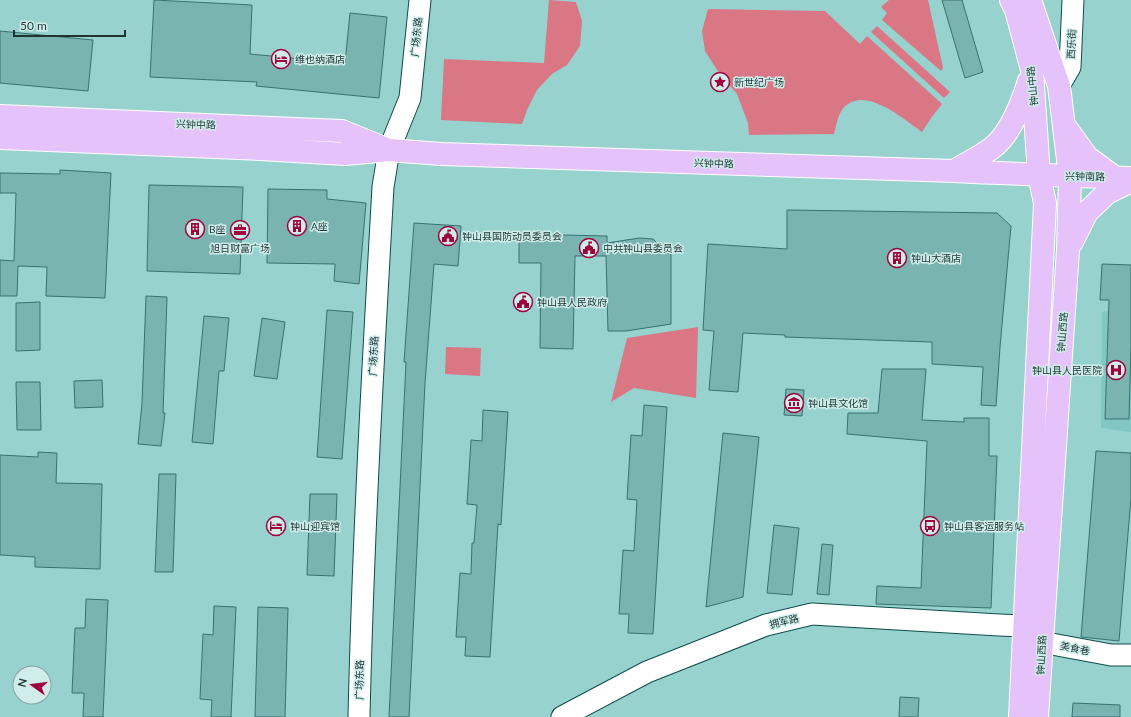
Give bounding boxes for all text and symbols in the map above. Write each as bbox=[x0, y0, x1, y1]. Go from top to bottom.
scale bar bbox=[14, 12, 125, 38]
street label: 广场东路 bbox=[408, 16, 424, 58]
text: 50 m bbox=[20, 18, 47, 33]
street label: 西乐街 bbox=[1064, 29, 1078, 59]
hotel icon: 维也纳酒店 bbox=[270, 48, 292, 70]
place label: 维也纳酒店 bbox=[295, 53, 345, 65]
street label: 钟山中路 bbox=[1024, 65, 1040, 107]
place icon: 新世纪广场 bbox=[709, 71, 731, 93]
place label: 新世纪广场 bbox=[734, 76, 784, 88]
street label: 兴钟中路 bbox=[176, 117, 216, 131]
street label: 兴钟中路 bbox=[694, 156, 734, 170]
street label: 兴钟南路 bbox=[1065, 170, 1105, 182]
building icon: A座 bbox=[286, 215, 308, 237]
building icon: B座 bbox=[184, 218, 206, 240]
office icon: 旭日财富广场 bbox=[229, 219, 251, 241]
place label: A座 bbox=[311, 220, 328, 232]
place label: B座 bbox=[209, 223, 225, 235]
public building icon: 钟山县国防动员委员会 bbox=[437, 225, 459, 247]
place label: 钟山县国防动员委员会 bbox=[462, 230, 562, 242]
public building icon: 中共钟山县委员会 bbox=[578, 237, 600, 259]
place label: 旭日财富广场 bbox=[210, 242, 270, 254]
place label: 中共钟山县委员会 bbox=[603, 242, 683, 254]
building icon: 钟山大酒店 bbox=[886, 247, 908, 269]
place label: 钟山大酒店 bbox=[911, 252, 961, 264]
public building icon: 钟山县人民政府 bbox=[512, 291, 534, 313]
place label: 钟山县人民政府 bbox=[537, 296, 607, 308]
street label: 钟山西路 bbox=[1055, 312, 1069, 352]
street label: 广场东路 bbox=[366, 336, 380, 376]
hospital icon: 钟山县人民医院 bbox=[1105, 359, 1127, 381]
place label: 钟山县人民医院 bbox=[1032, 364, 1102, 376]
museum icon: 钟山县文化馆 bbox=[783, 392, 805, 414]
place label: 钟山县文化馆 bbox=[808, 397, 868, 409]
hotel icon: 钟山迎宾馆 bbox=[265, 515, 287, 537]
bus stop icon: 钟山县客运服务站 bbox=[919, 515, 941, 537]
place label: 钟山迎宾馆 bbox=[290, 520, 340, 532]
place label: 钟山县客运服务站 bbox=[944, 520, 1024, 532]
street label: 拥军路 bbox=[768, 612, 800, 630]
street label: 钟山西路 bbox=[1034, 635, 1048, 675]
street label: 美食巷 bbox=[1059, 639, 1091, 657]
street label: 广场东路 bbox=[353, 660, 365, 700]
north arrow bbox=[12, 665, 52, 705]
text: N bbox=[14, 677, 29, 688]

